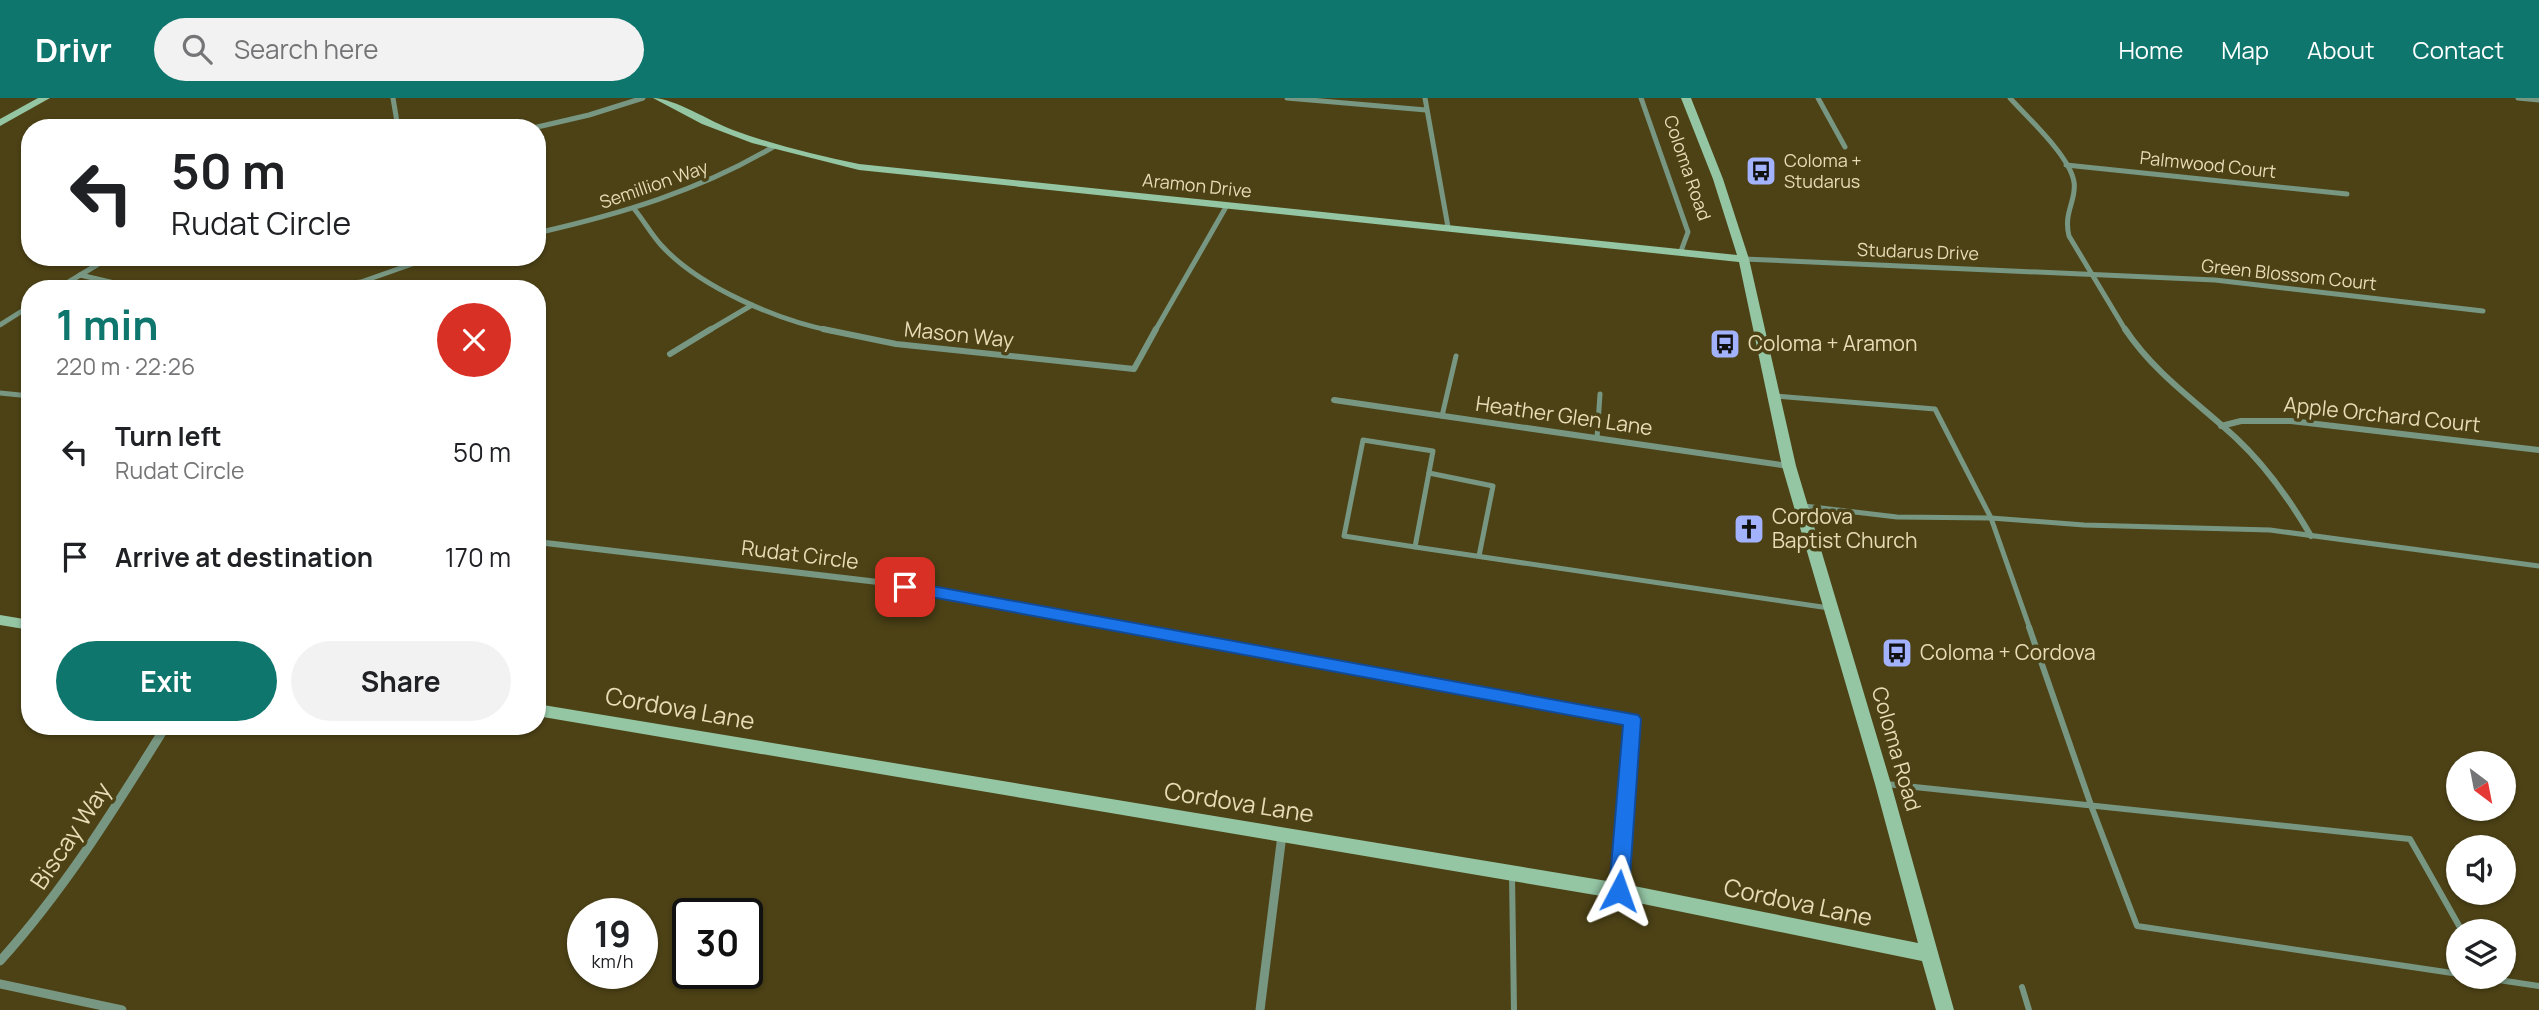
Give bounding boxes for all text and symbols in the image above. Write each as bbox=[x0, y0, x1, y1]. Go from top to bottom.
search box bbox=[154, 18, 644, 81]
text: Drivr bbox=[35, 27, 112, 72]
icon: search bbox=[178, 30, 216, 68]
text: Search here bbox=[234, 31, 378, 67]
text: Home bbox=[2118, 33, 2183, 66]
text: Map bbox=[2221, 33, 2269, 66]
text: About bbox=[2307, 33, 2375, 66]
text: Contact bbox=[2413, 33, 2504, 66]
street label: Coloma Road bbox=[1659, 112, 1717, 224]
text: 50 m bbox=[171, 137, 286, 204]
street label: Palmwood Court bbox=[2139, 145, 2277, 183]
icon: left bbox=[56, 147, 147, 238]
place label: Coloma + Studarus bbox=[1784, 148, 1862, 193]
street label: Semillion Way bbox=[596, 154, 712, 214]
bus stop icon: Coloma + Studarus bbox=[1744, 154, 1778, 188]
street label: Aramon Drive bbox=[1141, 167, 1253, 203]
text: Rudat Circle bbox=[171, 201, 351, 245]
street label: Studarus Drive bbox=[1857, 237, 1979, 265]
street label: Green Blossom Court bbox=[2200, 253, 2378, 295]
text: 1 min bbox=[56, 295, 159, 353]
button: close bbox=[437, 303, 511, 377]
street label: Mason Way bbox=[903, 314, 1015, 354]
bus stop icon: Coloma + Aramon bbox=[1708, 327, 1742, 361]
place label: Coloma + Aramon bbox=[1748, 329, 1918, 357]
text: 220 m · 22:26 bbox=[56, 350, 195, 382]
street label: Heather Glen Lane bbox=[1474, 389, 1654, 441]
street label: Apple Orchard Court bbox=[2282, 390, 2482, 438]
text: Turn left bbox=[115, 418, 222, 454]
icon: left bbox=[56, 433, 94, 471]
text: 50 m bbox=[453, 434, 511, 470]
text: Rudat Circle bbox=[115, 454, 244, 486]
place label: Cordova Baptist Church bbox=[1772, 502, 1917, 554]
church icon: Cordova Baptist Church bbox=[1732, 512, 1766, 546]
street label: Rudat Circle bbox=[740, 533, 860, 575]
icon: arrive bbox=[56, 538, 94, 576]
text: Arrive at destination bbox=[115, 539, 373, 575]
text: 170 m bbox=[445, 539, 511, 575]
pin bbox=[875, 557, 935, 617]
icon: arrive bbox=[886, 568, 924, 606]
bus stop icon: Coloma + Cordova bbox=[1880, 636, 1914, 670]
place label: Coloma + Cordova bbox=[1920, 638, 2096, 666]
button: Exit bbox=[56, 641, 277, 721]
button: Share bbox=[291, 641, 511, 721]
street label: Cordova Lane bbox=[603, 678, 758, 737]
street label: Coloma Road bbox=[1866, 683, 1928, 814]
north arrow bbox=[2446, 751, 2516, 821]
map controls bbox=[2446, 751, 2516, 989]
street label: Cordova Lane bbox=[1162, 773, 1316, 830]
street label: Biscay Way bbox=[22, 775, 118, 895]
button: sound bbox=[2446, 835, 2516, 905]
position arrow bbox=[1582, 854, 1656, 928]
street label: Cordova Lane bbox=[1721, 870, 1876, 933]
speed limit sign: 30 bbox=[672, 898, 763, 989]
text: 19 bbox=[594, 910, 631, 958]
button: layers bbox=[2446, 919, 2516, 989]
text: km/h bbox=[592, 949, 633, 973]

